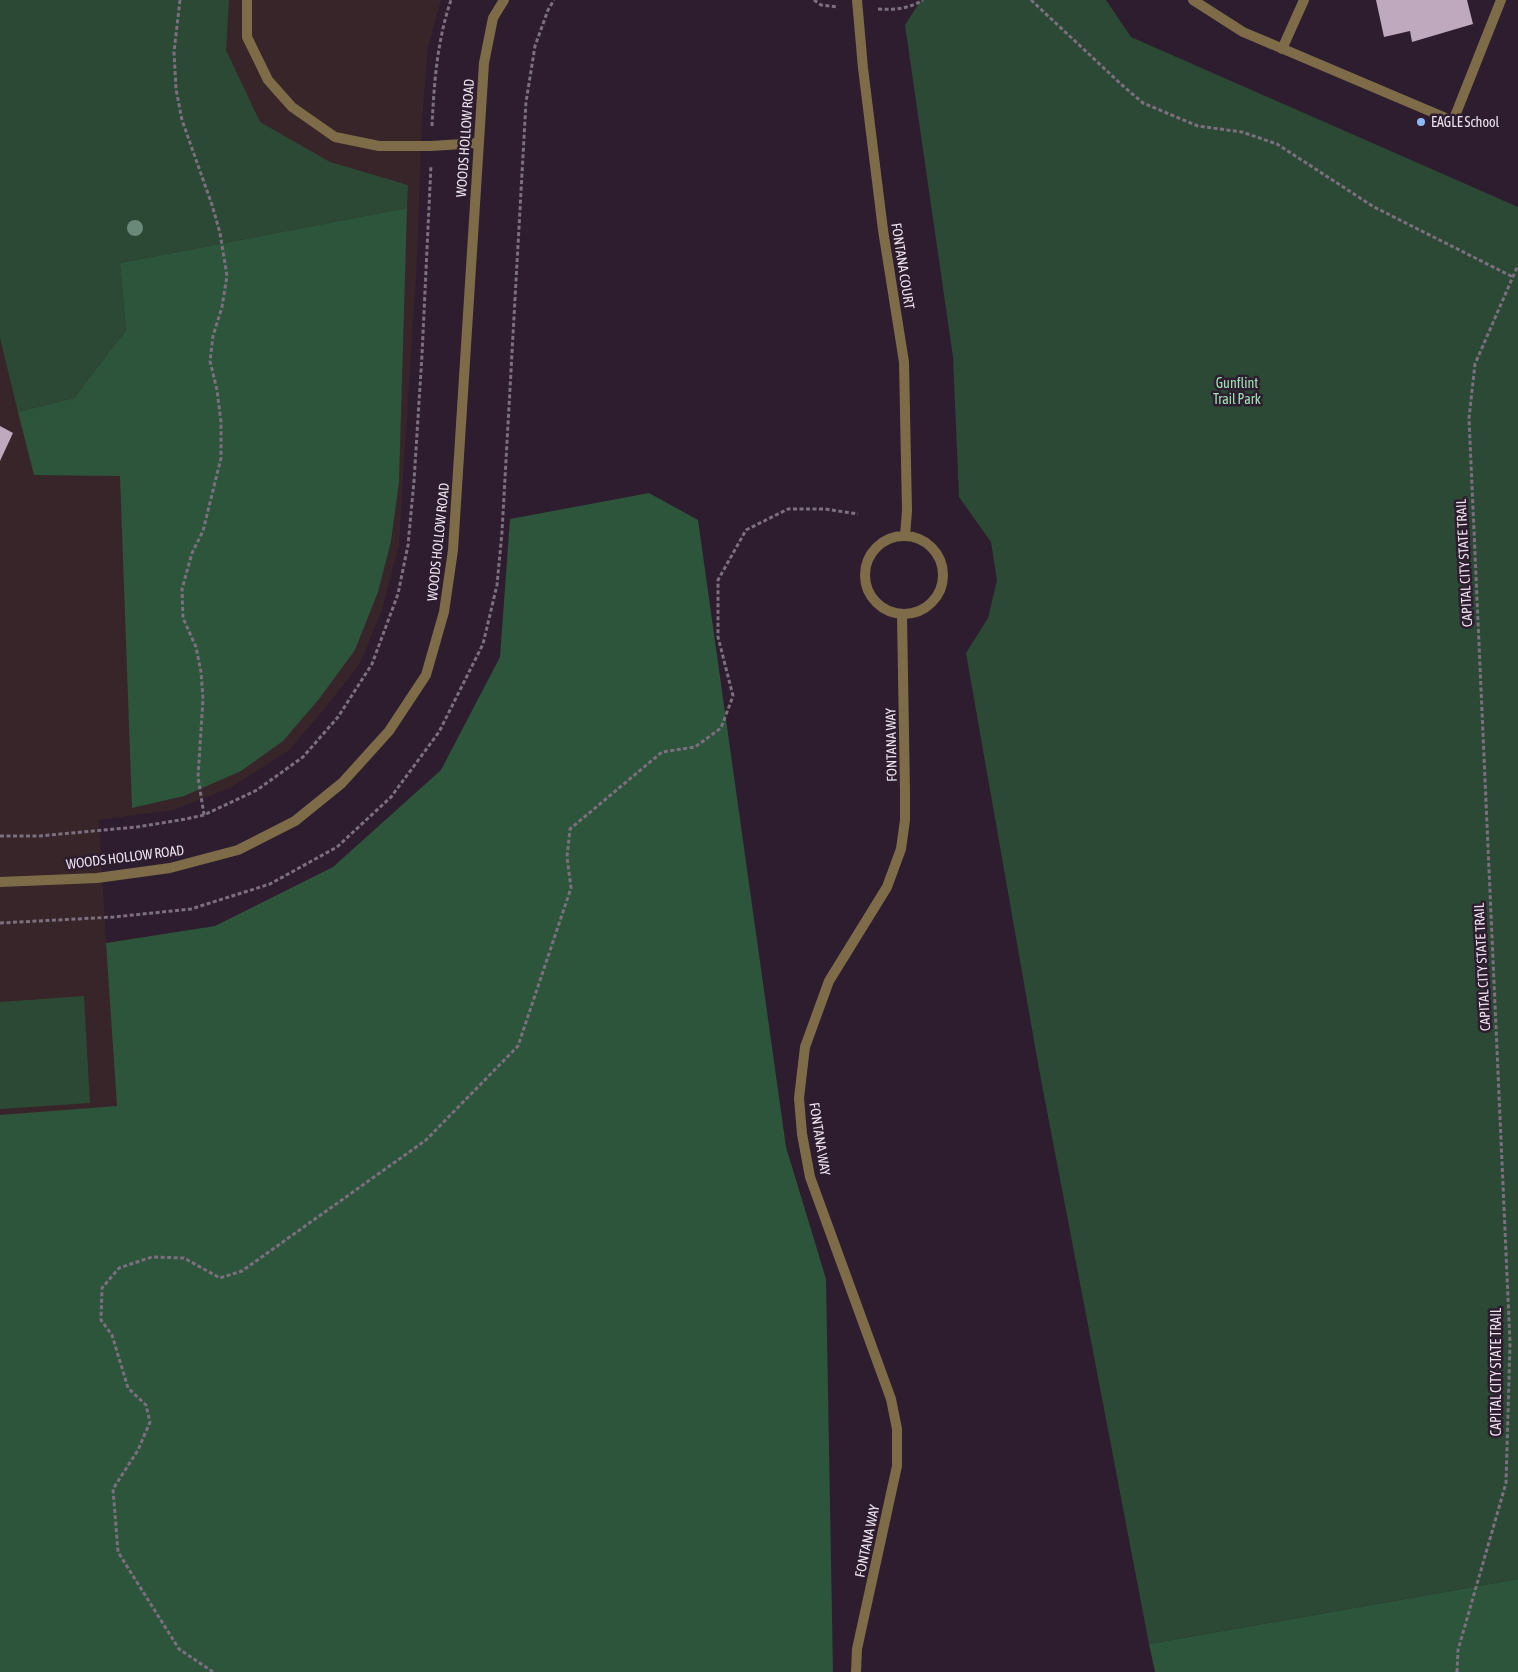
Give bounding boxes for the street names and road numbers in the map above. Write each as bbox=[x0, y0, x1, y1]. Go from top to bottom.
street label: WOODS HOLLOW ROAD bbox=[453, 78, 477, 198]
street label: FONTANA COURT bbox=[888, 222, 918, 310]
street label: WOODS HOLLOW ROAD bbox=[424, 482, 452, 602]
street label: CAPITAL CITY STATE TRAIL bbox=[1453, 498, 1475, 627]
street label: FONTANA WAY bbox=[882, 707, 900, 782]
street label: WOODS HOLLOW ROAD bbox=[65, 842, 185, 872]
street label: CAPITAL CITY STATE TRAIL bbox=[1471, 902, 1493, 1031]
street label: FONTANA WAY bbox=[806, 1101, 834, 1177]
street label: CAPITAL CITY STATE TRAIL bbox=[1488, 1307, 1504, 1436]
street label: FONTANA WAY bbox=[851, 1502, 883, 1579]

